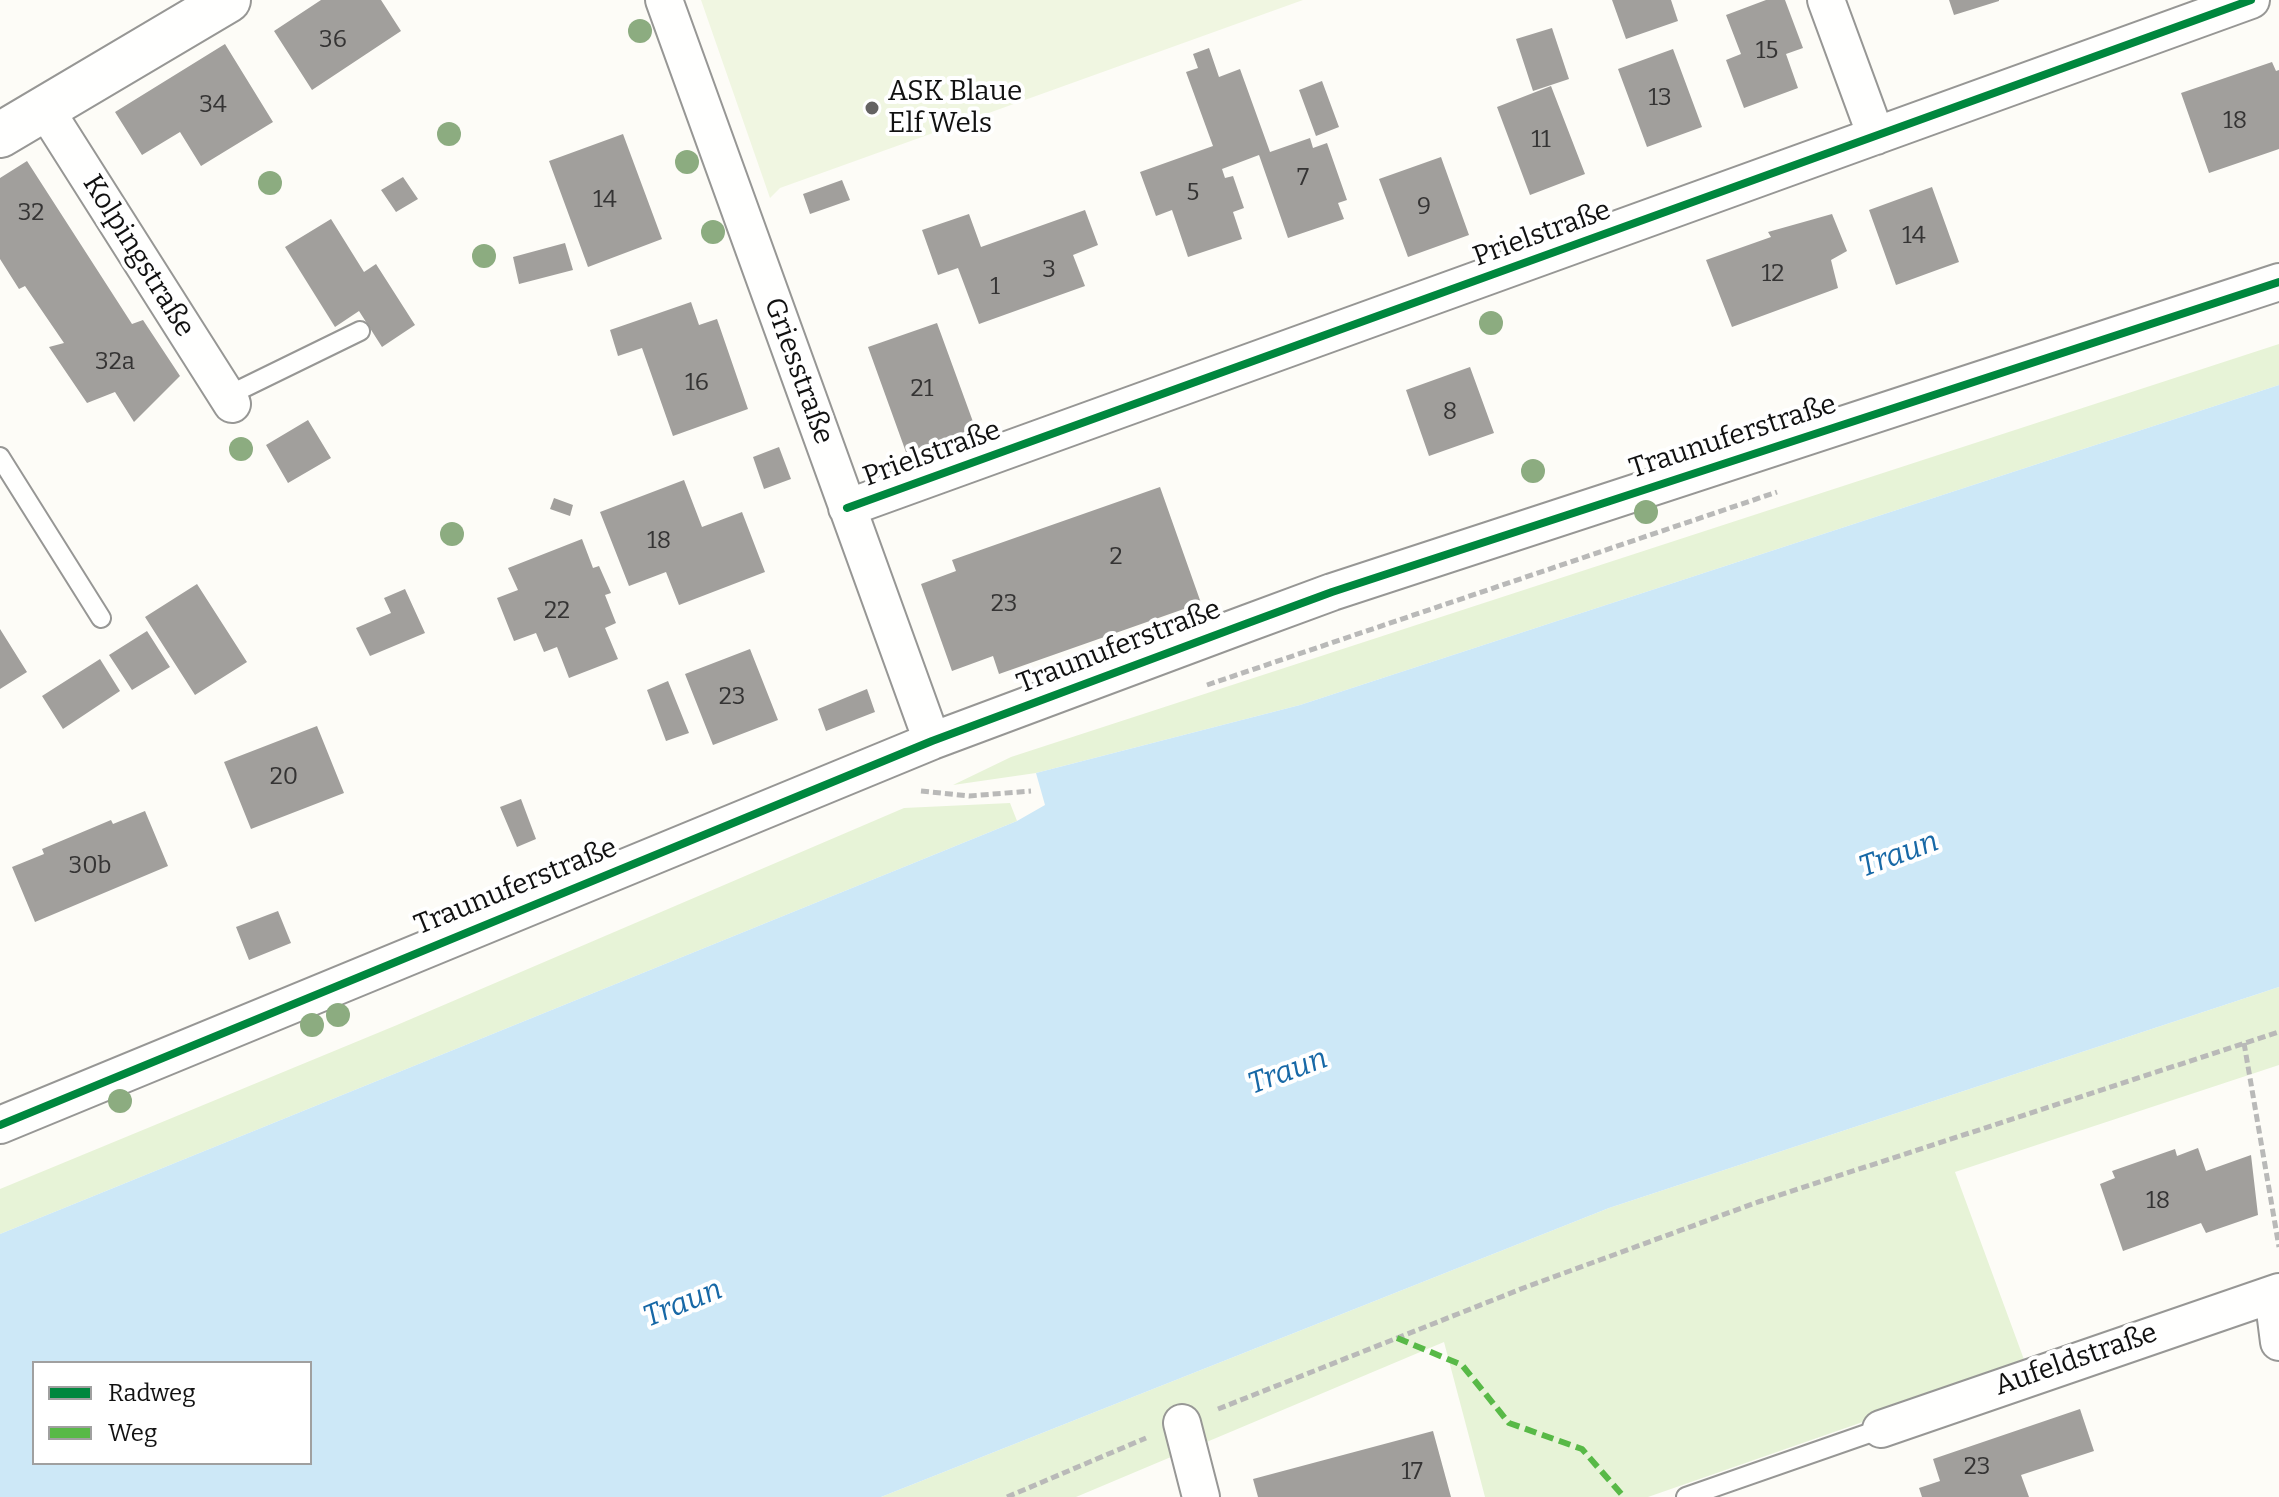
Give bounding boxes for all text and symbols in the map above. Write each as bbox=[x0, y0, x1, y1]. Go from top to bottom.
house number: 36 bbox=[319, 26, 347, 54]
house number: 15 bbox=[1756, 37, 1778, 65]
place label: ASK Blaue Elf Wels bbox=[888, 75, 1022, 141]
house number: 13 bbox=[1648, 84, 1672, 112]
house number: 34 bbox=[199, 91, 227, 119]
marker: ASK Blaue Elf Wels bbox=[863, 99, 881, 117]
house number: 18 bbox=[2223, 107, 2247, 135]
house number: 11 bbox=[1531, 126, 1551, 154]
house number: 7 bbox=[1297, 164, 1309, 192]
street label: Kolpingstraße bbox=[75, 169, 201, 343]
house number: 5 bbox=[1187, 179, 1199, 207]
house number: 14 bbox=[593, 186, 617, 214]
house number: 9 bbox=[1417, 193, 1431, 221]
street label: Prielstraße bbox=[1469, 194, 1615, 274]
house number: 32 bbox=[18, 199, 44, 227]
house number: 14 bbox=[1902, 222, 1926, 250]
house number: 3 bbox=[1042, 256, 1056, 284]
house number: 12 bbox=[1762, 260, 1784, 288]
house number: 1 bbox=[990, 273, 1000, 301]
street label: Griesstraße bbox=[756, 293, 840, 449]
house number: 32a bbox=[95, 348, 135, 376]
house number: 16 bbox=[685, 369, 709, 397]
house number: 21 bbox=[911, 375, 933, 403]
street label: Traunuferstraße bbox=[1625, 388, 1841, 486]
house number: 8 bbox=[1443, 398, 1457, 426]
street label: Prielstraße bbox=[859, 414, 1005, 494]
house number: 18 bbox=[647, 527, 671, 555]
house number: 2 bbox=[1109, 543, 1123, 571]
house number: 23 bbox=[991, 590, 1017, 618]
street label: Traunuferstraße bbox=[1012, 593, 1226, 701]
house number: 22 bbox=[544, 597, 570, 625]
house number: 23 bbox=[719, 683, 745, 711]
house number: 20 bbox=[270, 763, 298, 791]
water label: Traun bbox=[1854, 824, 1944, 886]
street label: Traunuferstraße bbox=[410, 831, 622, 943]
house number: 30b bbox=[69, 852, 111, 880]
water label: Traun bbox=[1243, 1041, 1333, 1103]
house number: 18 bbox=[2146, 1187, 2170, 1215]
water label: Traun bbox=[638, 1272, 728, 1336]
street label: Aufeldstraße bbox=[1990, 1317, 2162, 1403]
legend bbox=[32, 1361, 312, 1465]
text: Radweg bbox=[108, 1379, 196, 1407]
text: Weg bbox=[108, 1419, 157, 1447]
house number: 23 bbox=[1964, 1453, 1990, 1481]
house number: 17 bbox=[1401, 1458, 1423, 1486]

